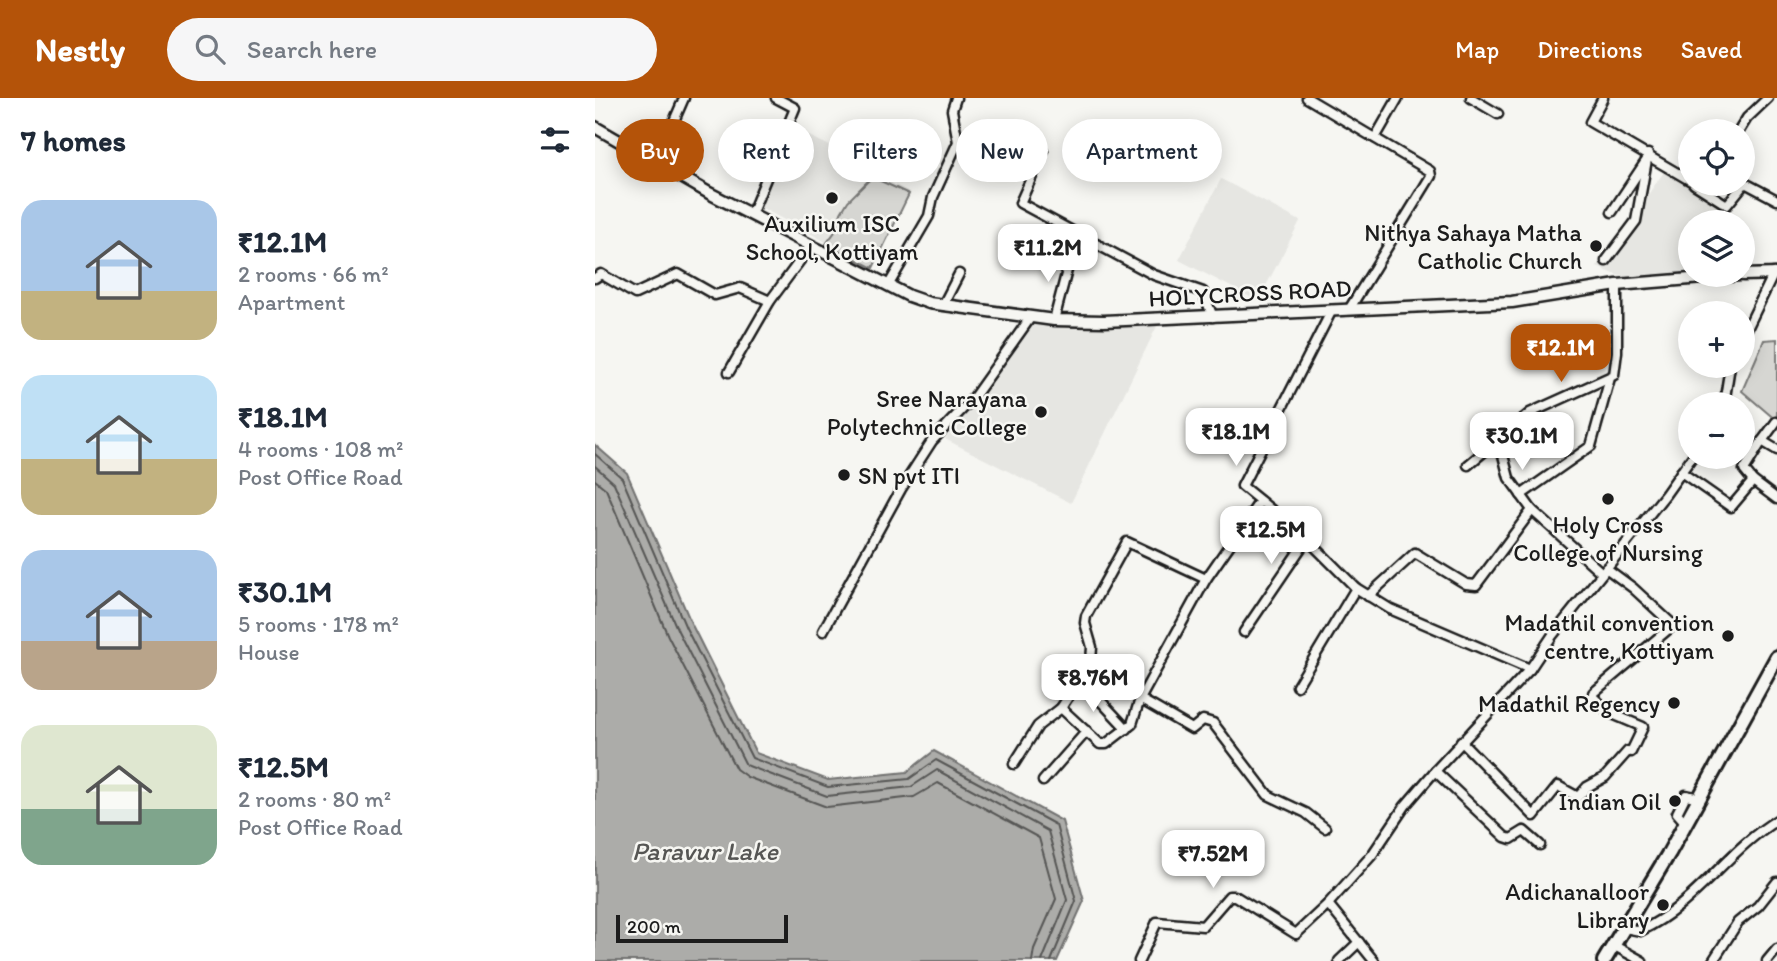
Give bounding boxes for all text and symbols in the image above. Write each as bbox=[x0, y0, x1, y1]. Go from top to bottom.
search box bbox=[167, 18, 657, 81]
text: Nestly bbox=[35, 30, 125, 69]
icon: search bbox=[191, 30, 229, 68]
text: Search here bbox=[247, 33, 377, 65]
text: Map bbox=[1455, 35, 1499, 64]
text: Directions bbox=[1537, 35, 1643, 64]
text: Saved bbox=[1681, 35, 1742, 64]
chip: Buy bbox=[616, 119, 704, 182]
chip: Rent bbox=[718, 119, 814, 182]
chip: Filters bbox=[828, 119, 942, 182]
chip: New bbox=[956, 119, 1048, 182]
chip: Apartment bbox=[1062, 119, 1222, 182]
map controls bbox=[1678, 119, 1755, 469]
button: locate bbox=[1678, 119, 1755, 196]
icon: filters bbox=[536, 121, 574, 159]
text: 7 homes bbox=[21, 122, 126, 159]
marker: Auxilium ISC School, Kottiyam bbox=[824, 190, 840, 206]
place label: Auxilium ISC School, Kottiyam bbox=[746, 209, 918, 266]
button: layers bbox=[1678, 210, 1755, 287]
place label: Nithya Sahaya Matha Catholic Church bbox=[1364, 218, 1582, 275]
text: ₹12.1M bbox=[238, 223, 327, 260]
pin: ₹11.2M bbox=[991, 225, 1105, 284]
icon: home bbox=[77, 228, 161, 312]
text: ₹11.2M bbox=[1014, 233, 1082, 261]
marker: Nithya Sahaya Matha Catholic Church bbox=[1588, 238, 1604, 254]
text: 2 rooms · 66 m² bbox=[238, 260, 389, 288]
street label: HOLYCROSS ROAD bbox=[1148, 273, 1352, 313]
text: Apartment bbox=[238, 288, 345, 316]
button: + bbox=[1678, 301, 1755, 378]
pin: ₹12.1M bbox=[1504, 324, 1618, 384]
text: ₹12.1M bbox=[1527, 333, 1595, 361]
place label: Sree Narayana Polytechnic College bbox=[827, 384, 1028, 441]
button: − bbox=[1678, 392, 1755, 469]
text: ₹18.1M bbox=[238, 398, 328, 435]
icon: home bbox=[77, 403, 161, 487]
marker: Sree Narayana Polytechnic College bbox=[1033, 404, 1049, 420]
pin: ₹18.1M bbox=[1179, 408, 1293, 468]
pin: ₹30.1M bbox=[1465, 412, 1579, 472]
text: ₹18.1M bbox=[1202, 417, 1270, 445]
text: ₹30.1M bbox=[1486, 421, 1558, 449]
text: 4 rooms · 108 m² bbox=[238, 435, 403, 463]
place label: SN pvt ITI bbox=[858, 461, 960, 490]
text: Post Office Road bbox=[238, 463, 403, 491]
marker: SN pvt ITI bbox=[836, 467, 852, 483]
marker: Holy Cross College of Nursing bbox=[1600, 491, 1616, 507]
pin: ₹12.5M bbox=[1214, 506, 1328, 566]
place label: Holy Cross College of Nursing bbox=[1513, 510, 1704, 567]
text: ₹12.5M bbox=[1236, 515, 1306, 543]
text: ₹30.1M bbox=[238, 573, 332, 610]
icon: home bbox=[77, 578, 161, 662]
place label: Madathil convention centre, Kottiyam bbox=[1504, 608, 1714, 665]
text: 5 rooms · 178 m² bbox=[238, 610, 399, 638]
marker: Madathil convention centre, Kottiyam bbox=[1720, 628, 1736, 644]
text: House bbox=[238, 638, 300, 666]
pin: ₹8.76M bbox=[1036, 654, 1150, 714]
text: ₹8.76M bbox=[1057, 663, 1129, 691]
place label: Madathil Regency bbox=[1478, 689, 1660, 718]
marker: Madathil Regency bbox=[1666, 695, 1682, 711]
text: ₹12.5M bbox=[238, 748, 329, 785]
icon: home bbox=[77, 753, 161, 837]
text: 2 rooms · 80 m² bbox=[238, 785, 391, 813]
place label: Indian Oil bbox=[1558, 787, 1661, 816]
marker: Indian Oil bbox=[1667, 793, 1683, 809]
text: Post Office Road bbox=[238, 813, 403, 841]
pin: ₹7.52M bbox=[1156, 830, 1270, 890]
water label: Paravur Lake bbox=[632, 835, 780, 867]
text: ₹7.52M bbox=[1178, 839, 1248, 867]
place label: Adichanalloor Library bbox=[1505, 877, 1649, 934]
marker: Adichanalloor Library bbox=[1655, 897, 1671, 913]
scale bar bbox=[616, 912, 787, 944]
text: 200 m bbox=[627, 915, 681, 938]

